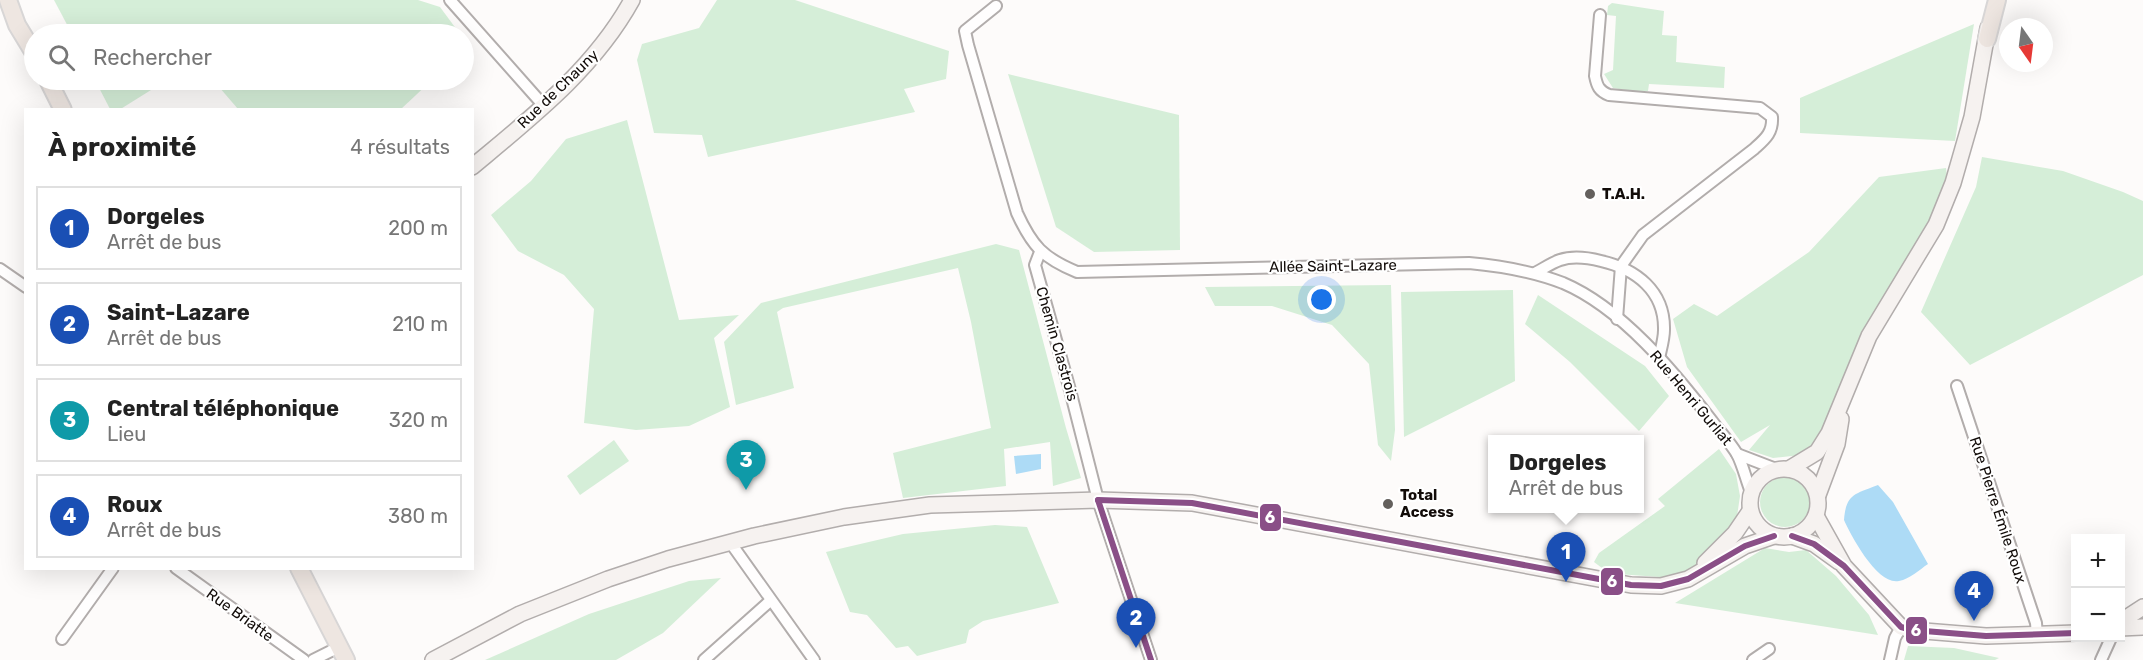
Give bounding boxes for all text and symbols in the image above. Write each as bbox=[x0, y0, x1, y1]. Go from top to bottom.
north arrow bbox=[1999, 18, 2053, 72]
search box bbox=[24, 24, 474, 90]
icon: search bbox=[45, 41, 78, 74]
text: Rechercher bbox=[93, 44, 212, 71]
street label: Rue de Chauny bbox=[514, 46, 602, 132]
text: À proximité bbox=[48, 132, 197, 163]
text: 4 résultats bbox=[350, 135, 450, 159]
place label: T.A.H. bbox=[1602, 185, 1645, 203]
marker: T.A.H. bbox=[1583, 187, 1597, 201]
text: Dorgeles bbox=[107, 203, 205, 230]
text: 1 bbox=[65, 216, 74, 240]
text: 200 m bbox=[388, 216, 448, 240]
text: Arrêt de bus bbox=[107, 230, 221, 254]
street label: Allée Saint-Lazare bbox=[1269, 256, 1397, 276]
street label: Chemin Clastrois bbox=[1032, 285, 1082, 404]
your location bbox=[1307, 285, 1336, 314]
text: Saint-Lazare bbox=[107, 299, 250, 326]
text: 2 bbox=[63, 312, 76, 336]
text: 210 m bbox=[392, 312, 448, 336]
text: Arrêt de bus bbox=[107, 326, 221, 350]
street label: Rue Henri Gurliat bbox=[1646, 347, 1736, 449]
text: Central téléphonique bbox=[107, 395, 339, 422]
text: 3 bbox=[63, 408, 76, 432]
text: 320 m bbox=[389, 408, 448, 432]
text: Lieu bbox=[107, 422, 146, 446]
street label: Rue Pierre Émile Roux bbox=[1966, 434, 2030, 586]
popup bbox=[1488, 435, 1644, 513]
pin: 3 bbox=[726, 440, 766, 490]
text: Dorgeles bbox=[1509, 449, 1606, 476]
text: Arrêt de bus bbox=[1509, 476, 1623, 500]
place label: Total Access bbox=[1400, 486, 1454, 521]
text: Roux bbox=[107, 491, 163, 518]
marker: Total Access bbox=[1381, 497, 1395, 511]
line badge: 6 bbox=[1259, 503, 1282, 532]
text: 4 bbox=[63, 504, 76, 528]
text: 380 m bbox=[388, 504, 448, 528]
text: 6 bbox=[1265, 508, 1275, 527]
text: Arrêt de bus bbox=[107, 518, 221, 542]
pin: 1 bbox=[1546, 532, 1586, 582]
map controls bbox=[2071, 534, 2125, 642]
button: + bbox=[2071, 534, 2125, 588]
line badge: 6 bbox=[1600, 567, 1624, 596]
text: 6 bbox=[1607, 572, 1617, 591]
pin: 4 bbox=[1954, 572, 1994, 621]
street label: Rue Briatte bbox=[203, 585, 277, 645]
button: − bbox=[2071, 588, 2125, 642]
pin: 2 bbox=[1116, 598, 1156, 648]
line badge: 6 bbox=[1905, 616, 1928, 645]
text: 6 bbox=[1911, 621, 1921, 640]

